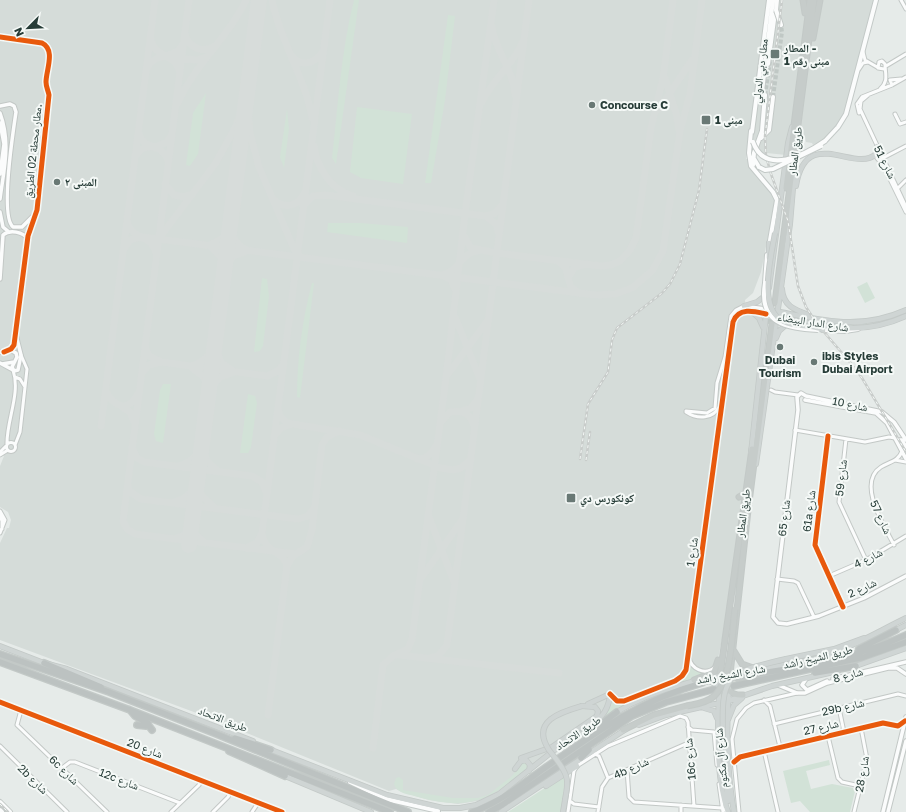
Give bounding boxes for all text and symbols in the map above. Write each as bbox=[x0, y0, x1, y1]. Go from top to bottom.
north arrow bbox=[8, 8, 48, 48]
text: N bbox=[11, 26, 26, 39]
street label: مطار دبي الدولي bbox=[749, 38, 773, 104]
place label: المطار - مبنى رقم 1 bbox=[783, 41, 829, 69]
marker: المطار - مبنى رقم 1 bbox=[769, 48, 781, 60]
place label: Concourse C bbox=[600, 98, 668, 111]
marker: Concourse C bbox=[587, 100, 597, 110]
street label: مطار محطة 02 الطريق. bbox=[21, 103, 45, 199]
place label: مبنى 1 bbox=[715, 113, 743, 128]
marker: مبنى 1 bbox=[700, 114, 712, 126]
street label: طريق المطار bbox=[785, 126, 805, 177]
street label: شارع 51 bbox=[871, 143, 899, 181]
place label: المبنى ٢ bbox=[65, 175, 97, 190]
marker: المبنى ٢ bbox=[52, 177, 62, 187]
street label: شارع الدار البيضاء bbox=[776, 309, 850, 335]
marker: Dubai Tourism bbox=[775, 342, 785, 352]
place label: ibis Styles Dubai Airport bbox=[822, 349, 893, 375]
place label: Dubai Tourism bbox=[759, 353, 802, 379]
marker: ibis Styles Dubai Airport bbox=[809, 357, 819, 367]
street label: شارع 10 bbox=[831, 394, 869, 414]
street label: شارع 59 bbox=[832, 459, 850, 497]
street label: طريق المطار bbox=[733, 488, 753, 539]
street label: 61a شارع bbox=[799, 489, 819, 533]
place label: كونكورس دي bbox=[580, 491, 634, 507]
marker: كونكورس دي bbox=[565, 492, 577, 504]
street label: شارع 57 bbox=[867, 498, 895, 536]
street label: شارع 65 bbox=[775, 499, 793, 537]
street label: شارع 1 bbox=[683, 537, 701, 567]
street label: شارع 4 bbox=[851, 545, 885, 571]
street label: شارع 2 bbox=[845, 575, 879, 601]
street label: طريق الشيخ راشد bbox=[782, 642, 854, 672]
street label: شارع الشيخ راشد bbox=[696, 661, 766, 687]
street label: شارع 8 bbox=[832, 664, 864, 686]
street label: 29b شارع bbox=[820, 695, 866, 719]
street label: طريق الاتحاد bbox=[196, 703, 250, 735]
street label: طريق الاتحاد bbox=[553, 713, 603, 753]
street label: شارع 27 bbox=[802, 716, 840, 738]
street label: شارع آل مكتوم bbox=[711, 727, 731, 789]
street label: شارع 20 bbox=[125, 735, 165, 761]
street label: 16c شارع bbox=[681, 738, 699, 780]
street label: 6c شارع bbox=[46, 752, 82, 788]
street label: 4b شارع bbox=[611, 754, 651, 782]
street label: شارع 28 bbox=[852, 755, 872, 793]
street label: 2b شارع bbox=[15, 761, 51, 797]
street label: 12c شارع bbox=[97, 765, 141, 793]

